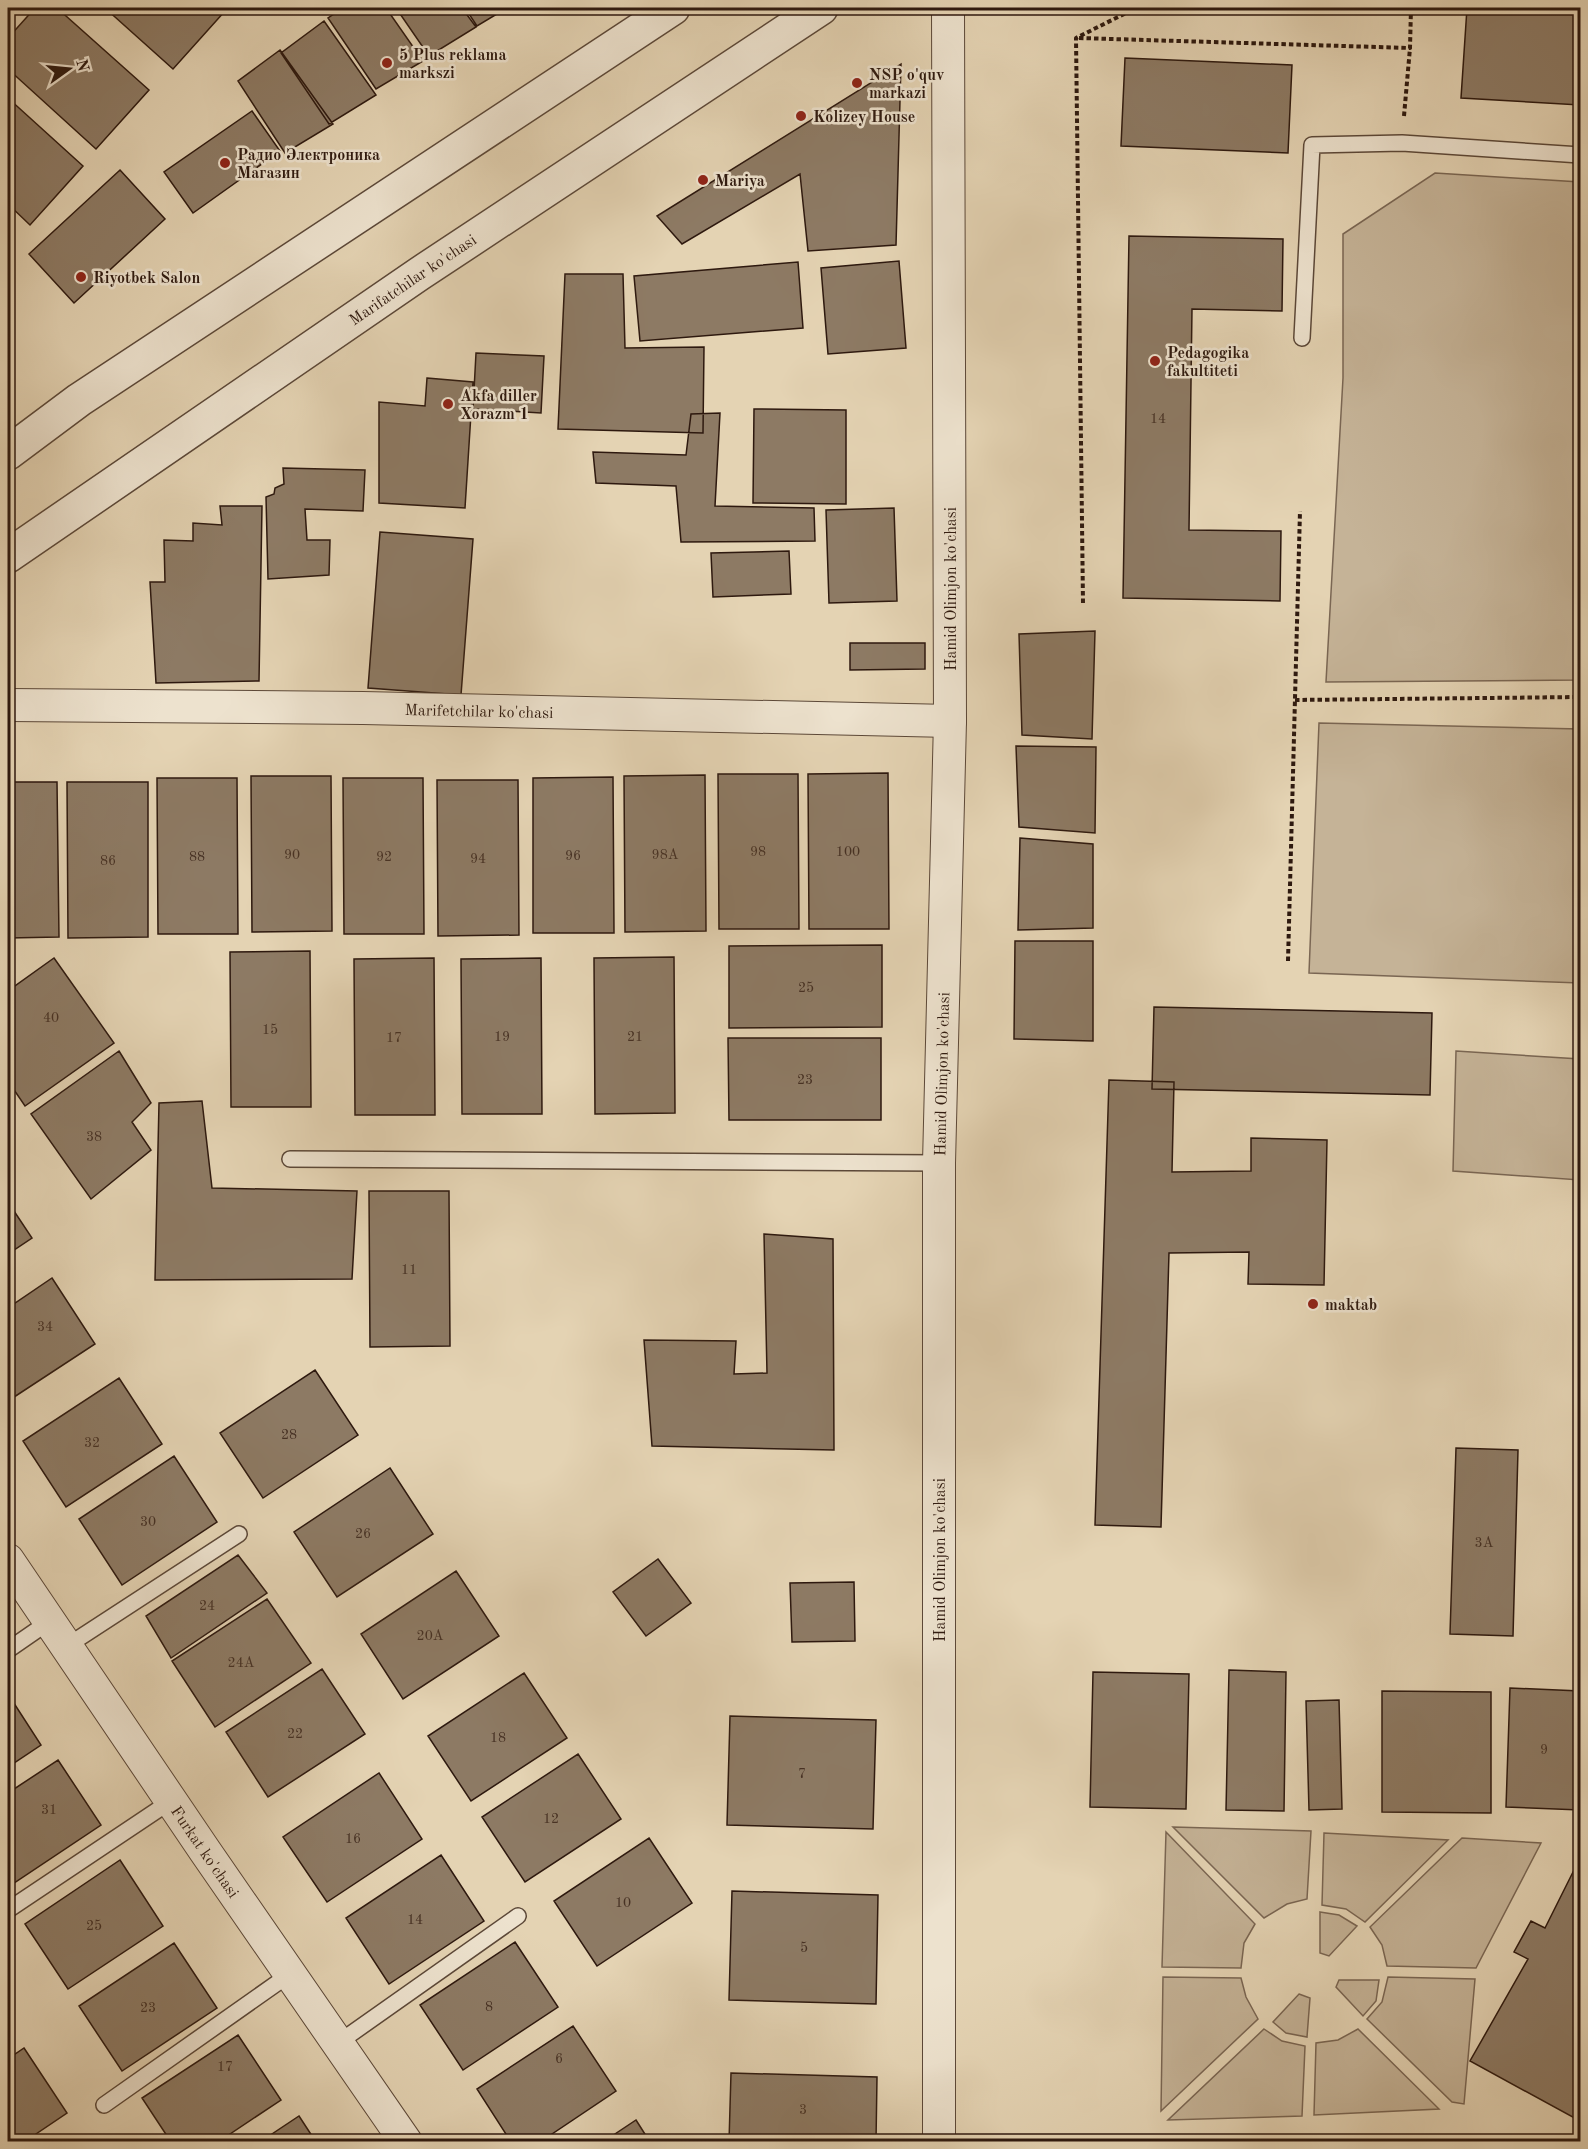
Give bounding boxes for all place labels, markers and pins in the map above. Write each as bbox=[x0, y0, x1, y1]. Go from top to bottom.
place label: 5 Plus reklama markszi bbox=[399, 48, 507, 82]
marker: 5 Plus reklama markszi bbox=[380, 56, 394, 70]
place label: NSP o'quv markazi bbox=[869, 68, 944, 102]
marker: NSP o'quv markazi bbox=[850, 76, 864, 90]
marker: Kolizey House bbox=[794, 109, 808, 123]
place label: Kolizey House bbox=[813, 110, 915, 126]
place label: Радио Электроника Магазин bbox=[237, 148, 380, 182]
marker: Радио Электроника Магазин bbox=[218, 156, 232, 170]
marker: Mariya bbox=[696, 173, 710, 187]
place label: Mariya bbox=[715, 174, 765, 190]
marker: Riyotbek Salon bbox=[74, 270, 88, 284]
place label: Riyotbek Salon bbox=[93, 271, 200, 287]
place label: Pedagogika fakultiteti bbox=[1167, 346, 1249, 380]
marker: Pedagogika fakultiteti bbox=[1148, 354, 1162, 368]
place label: Akfa diller Xorazm 1 bbox=[460, 389, 537, 423]
marker: Akfa diller Xorazm 1 bbox=[441, 397, 455, 411]
marker: maktab bbox=[1306, 1297, 1320, 1311]
place label: maktab bbox=[1325, 1298, 1377, 1314]

